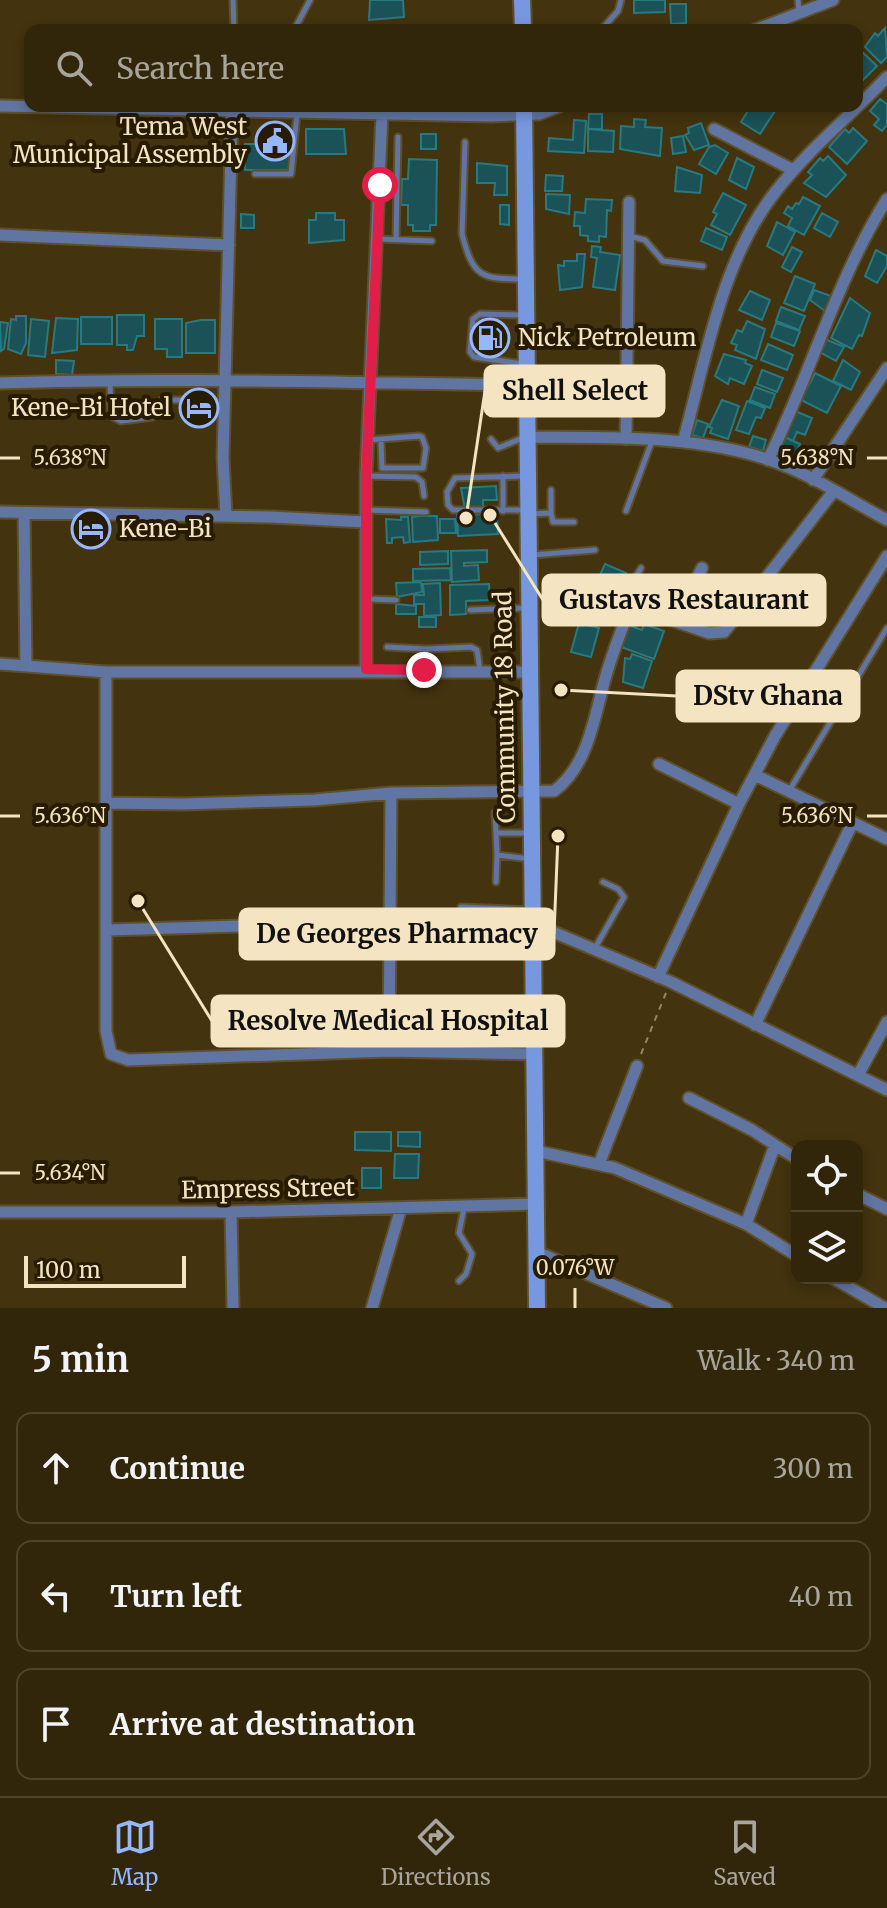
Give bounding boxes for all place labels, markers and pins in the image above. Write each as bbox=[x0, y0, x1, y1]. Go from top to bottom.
place label: Tema West Municipal Assembly bbox=[13, 111, 248, 170]
public building icon: Tema West Municipal Assembly bbox=[254, 120, 296, 162]
fuel station icon: Nick Petroleum bbox=[469, 317, 511, 359]
place label: Nick Petroleum bbox=[518, 322, 697, 353]
callout: Shell Select bbox=[485, 366, 664, 416]
hotel icon: Kene-Bi Hotel bbox=[178, 387, 220, 429]
place label: Kene-Bi Hotel bbox=[11, 392, 171, 423]
hotel icon: Kene-Bi bbox=[70, 508, 112, 550]
place label: Kene-Bi bbox=[119, 513, 212, 544]
callout: Gustavs Restaurant bbox=[543, 575, 825, 625]
callout: DStv Ghana bbox=[677, 671, 859, 721]
callout: De Georges Pharmacy bbox=[240, 909, 554, 959]
callout: Resolve Medical Hospital bbox=[212, 996, 564, 1046]

